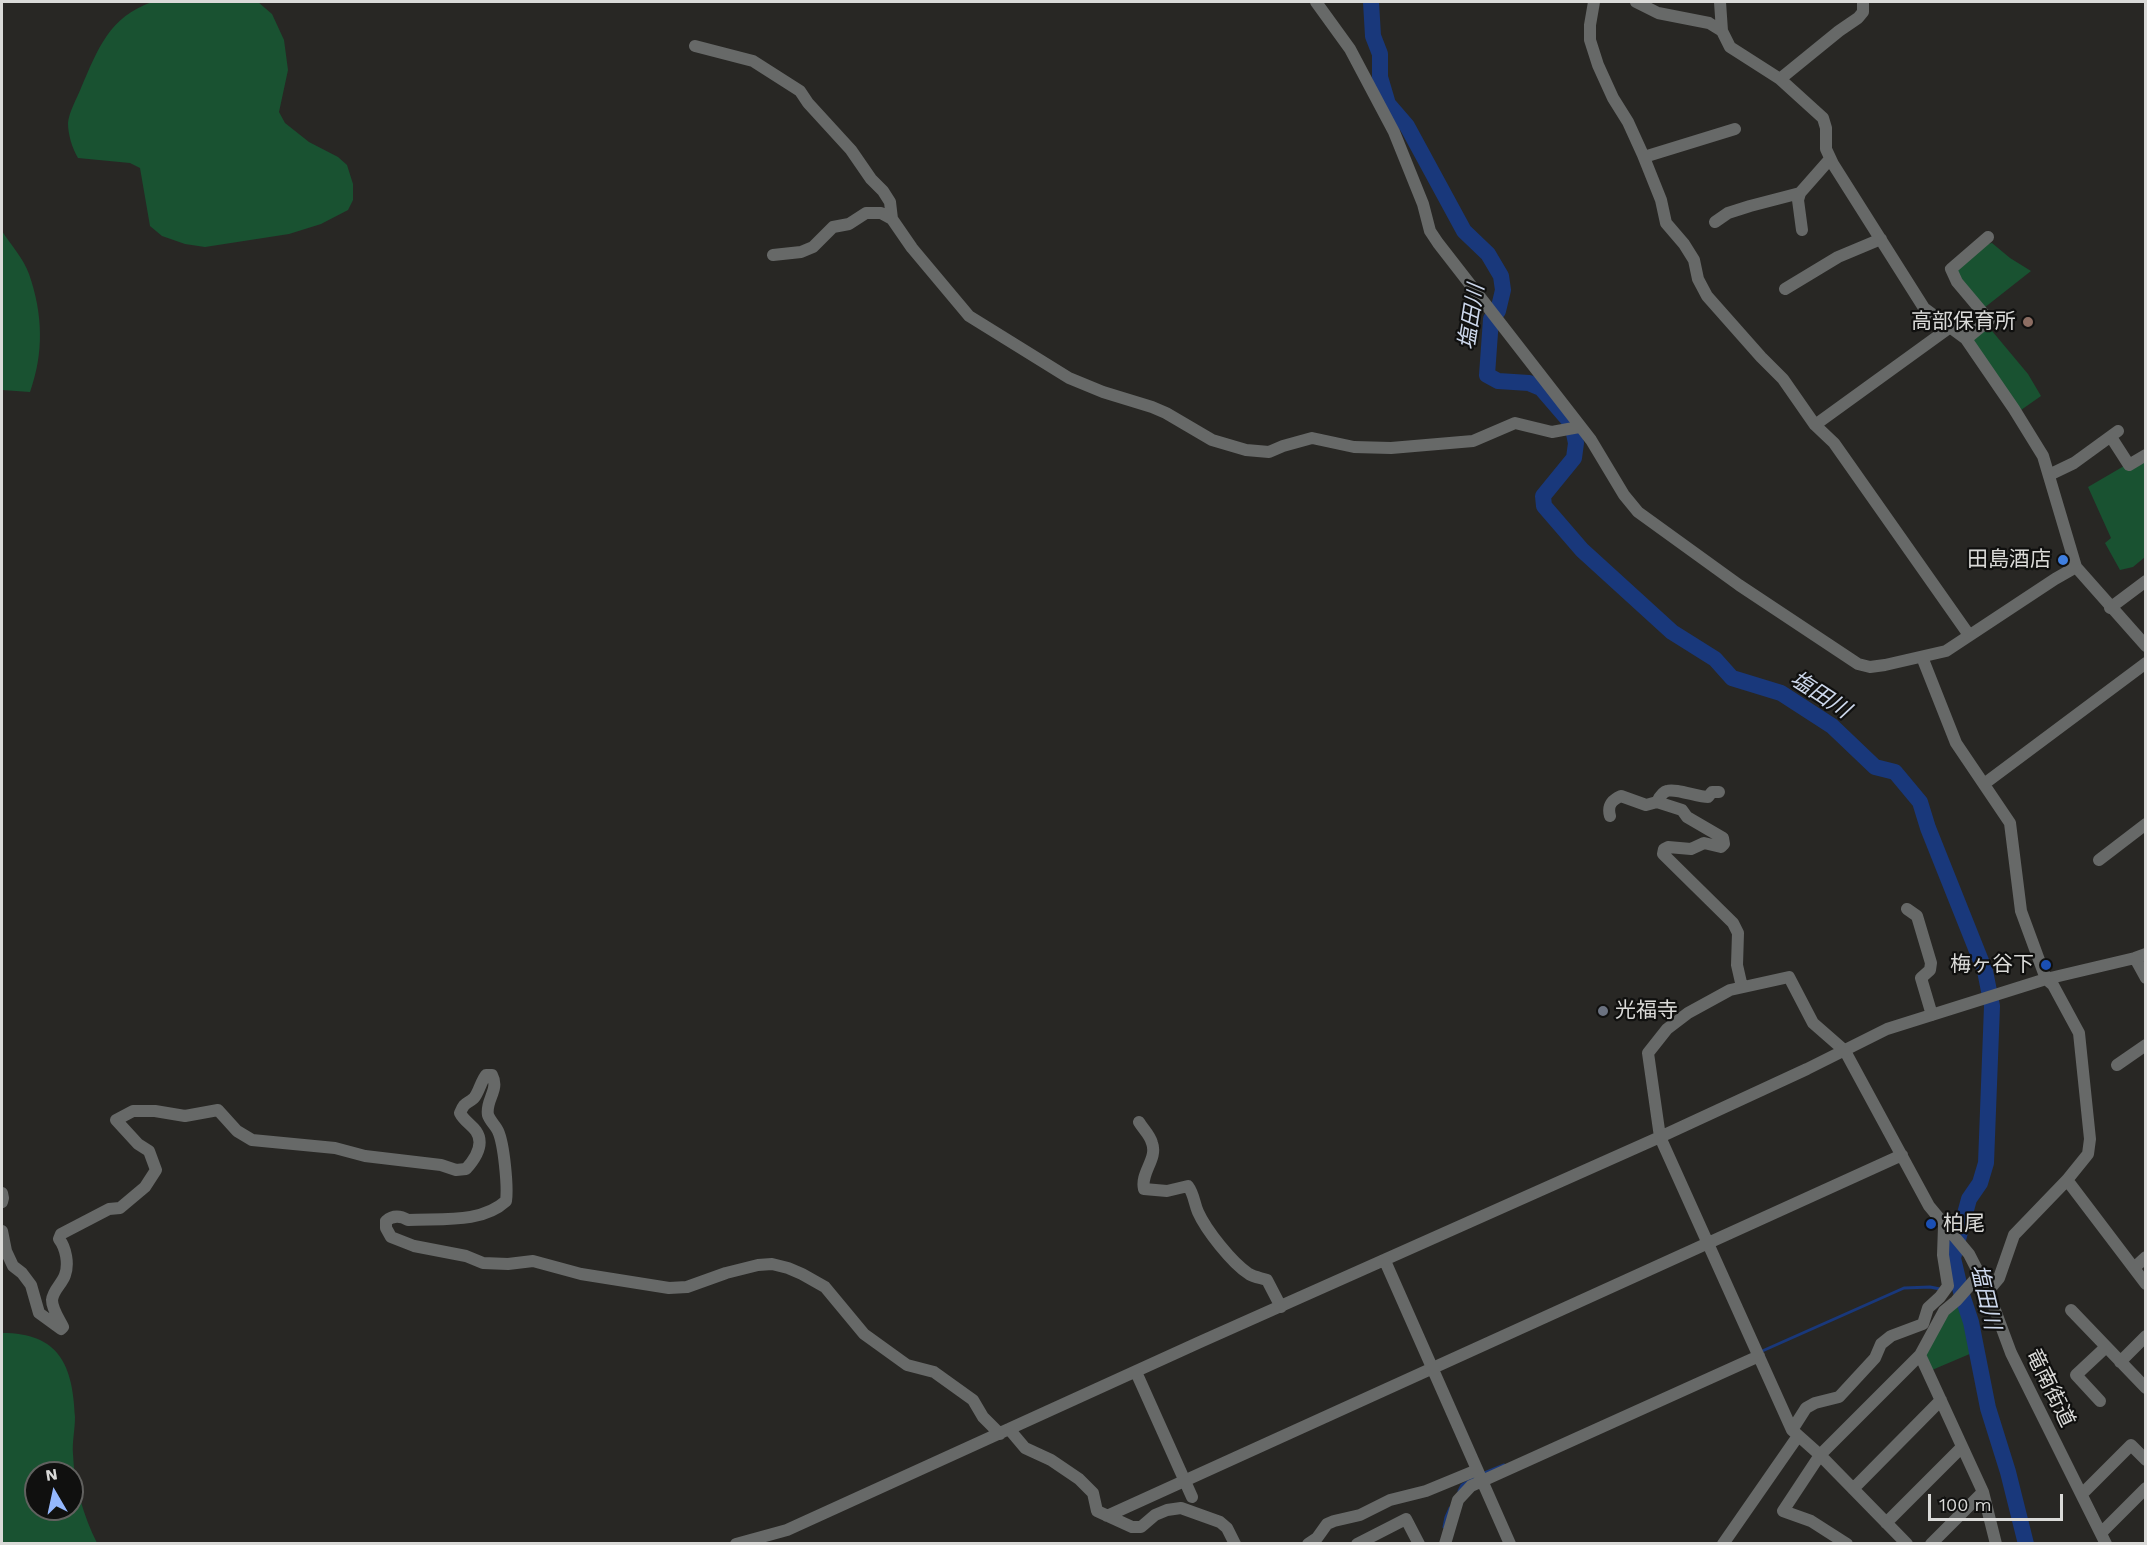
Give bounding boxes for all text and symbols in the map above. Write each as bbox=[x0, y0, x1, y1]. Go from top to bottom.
water label: 塩田川 bbox=[1454, 282, 1490, 352]
place label: 高部保育所 bbox=[1911, 309, 2016, 335]
marker: 高部保育所 bbox=[2021, 315, 2035, 329]
place label: 田島酒店 bbox=[1967, 547, 2051, 573]
marker: 田島酒店 bbox=[2056, 553, 2070, 567]
water label: 塩田川 bbox=[1785, 666, 1855, 724]
place label: 梅ヶ谷下 bbox=[1950, 952, 2034, 978]
marker: 梅ヶ谷下 bbox=[2039, 958, 2053, 972]
place label: 光福寺 bbox=[1615, 998, 1678, 1024]
marker: 光福寺 bbox=[1596, 1004, 1610, 1018]
place label: 柏尾 bbox=[1943, 1211, 1985, 1237]
marker: 柏尾 bbox=[1924, 1217, 1938, 1231]
water label: 塩田川 bbox=[1965, 1262, 2005, 1332]
street label: 竜南街道 bbox=[2020, 1345, 2080, 1431]
north arrow bbox=[24, 1461, 84, 1521]
text: N bbox=[44, 1464, 59, 1485]
scale bar bbox=[1931, 1482, 2066, 1520]
text: 100 m bbox=[1939, 1494, 1992, 1515]

